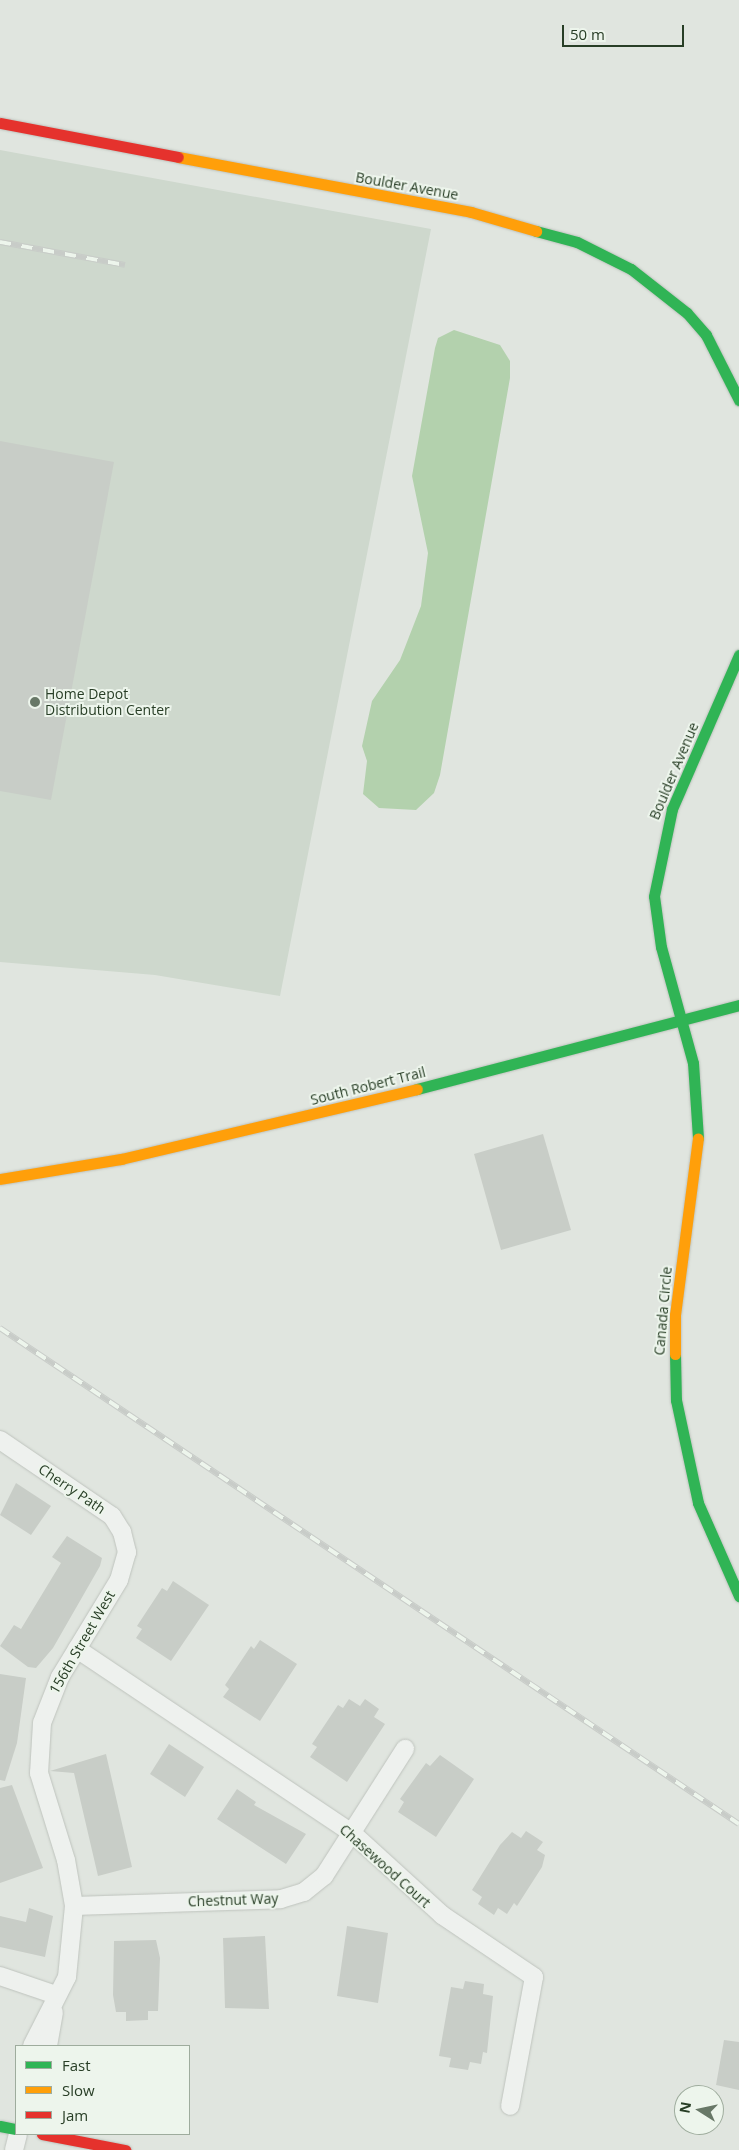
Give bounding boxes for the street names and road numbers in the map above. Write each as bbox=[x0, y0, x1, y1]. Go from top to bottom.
street label: Boulder Avenue bbox=[354, 169, 460, 203]
street label: Boulder Avenue bbox=[646, 720, 702, 822]
street label: South Robert Trail bbox=[309, 1064, 427, 1108]
street label: Canada Circle bbox=[651, 1266, 675, 1356]
street label: Cherry Path bbox=[35, 1460, 109, 1518]
street label: 156th Street West bbox=[46, 1587, 118, 1697]
street label: Chasewood Court bbox=[336, 1821, 434, 1911]
street label: Chestnut Way bbox=[188, 1890, 278, 1910]

